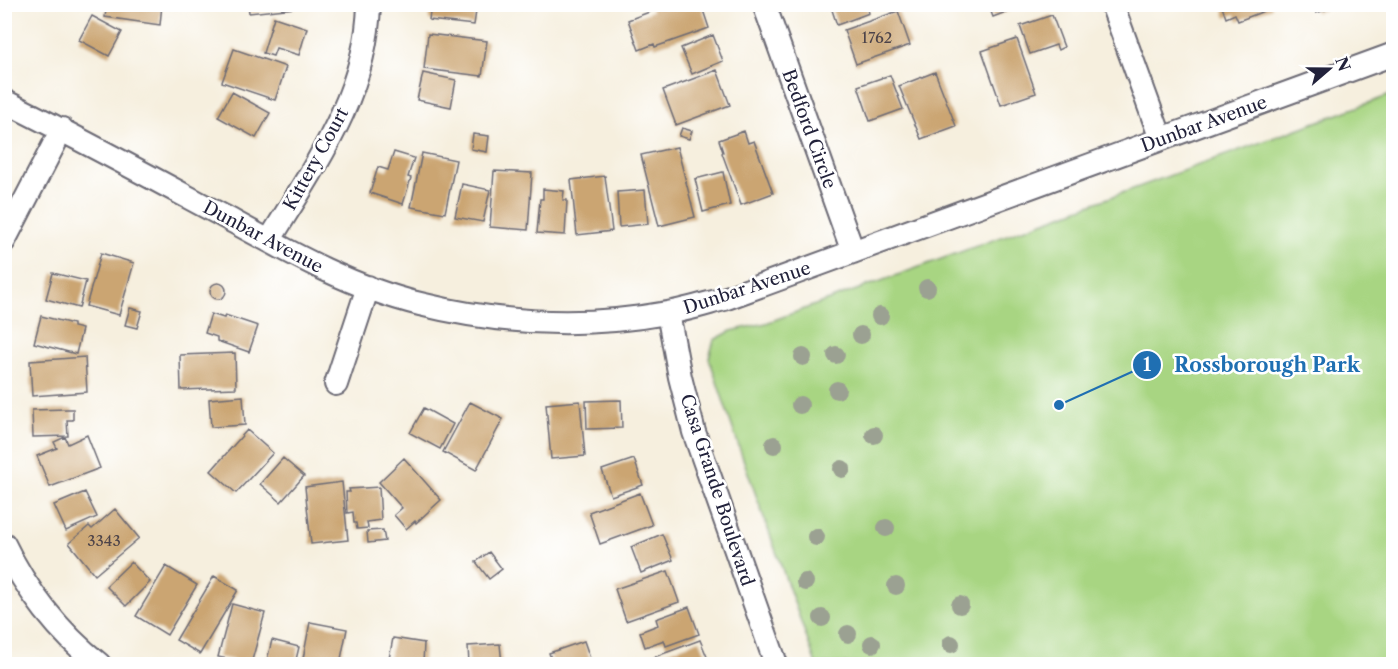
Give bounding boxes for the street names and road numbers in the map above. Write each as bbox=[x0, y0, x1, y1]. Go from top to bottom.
street label: Bedford Circle bbox=[777, 66, 841, 192]
street label: Dunbar Avenue bbox=[1138, 91, 1270, 157]
street label: Kittery Court bbox=[279, 103, 354, 214]
street label: Dunbar Avenue bbox=[199, 196, 327, 278]
street label: Dunbar Avenue bbox=[681, 257, 813, 319]
street label: Casa Grande Boulevard bbox=[676, 391, 758, 589]

